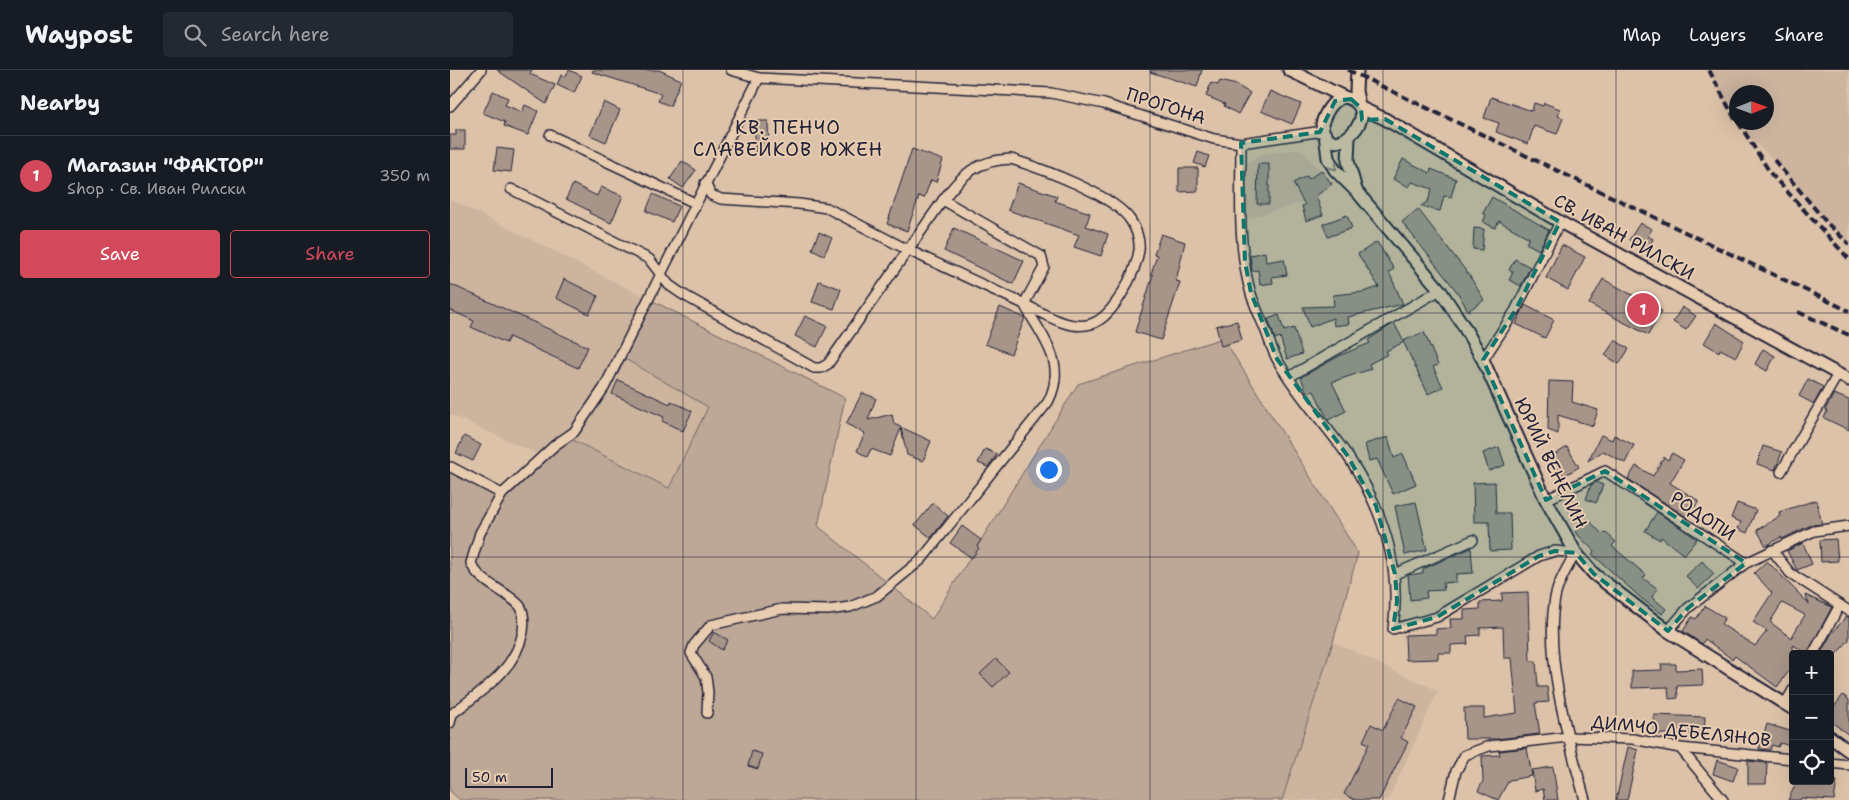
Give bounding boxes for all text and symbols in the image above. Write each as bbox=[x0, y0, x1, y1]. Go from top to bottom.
search box bbox=[163, 12, 513, 57]
text: Waypost bbox=[25, 19, 133, 51]
icon: search bbox=[181, 21, 209, 49]
text: Search here bbox=[221, 22, 329, 47]
text: Map bbox=[1623, 23, 1661, 47]
text: Layers bbox=[1689, 23, 1746, 47]
text: Share bbox=[1774, 23, 1824, 47]
street label: ПРОГОНА bbox=[1123, 82, 1209, 130]
north arrow bbox=[1729, 85, 1774, 130]
text: Nearby bbox=[20, 89, 100, 117]
district label: КВ. ПЕНЧО СЛАВЕЙКОВ ЮЖЕН bbox=[693, 115, 883, 162]
text: Магазин "ФАКТОР" bbox=[67, 153, 264, 178]
one-way arrow bbox=[1328, 161, 1337, 171]
text: 1 bbox=[32, 165, 40, 186]
text: 350 m bbox=[379, 165, 430, 186]
text: Shop · Св. Иван Рилски bbox=[67, 178, 246, 199]
street label: СВ. ИВАН РИЛСКИ bbox=[1549, 188, 1699, 286]
button: Save bbox=[20, 230, 220, 278]
button: Share bbox=[230, 230, 430, 278]
pin: 1 bbox=[1627, 290, 1659, 328]
street label: ЮРИЙ ВЕНЕЛИН bbox=[1509, 394, 1593, 532]
your location bbox=[1036, 457, 1062, 483]
street label: РОДОПИ bbox=[1666, 486, 1740, 546]
map controls bbox=[1789, 650, 1834, 785]
button: + bbox=[1789, 650, 1834, 695]
button: − bbox=[1789, 695, 1834, 740]
street label: ДИМЧО ДЕБЕЛЯНОВ bbox=[1590, 710, 1772, 752]
button: locate bbox=[1789, 740, 1834, 785]
scale bar bbox=[465, 765, 552, 788]
text: 50 m bbox=[472, 768, 507, 786]

